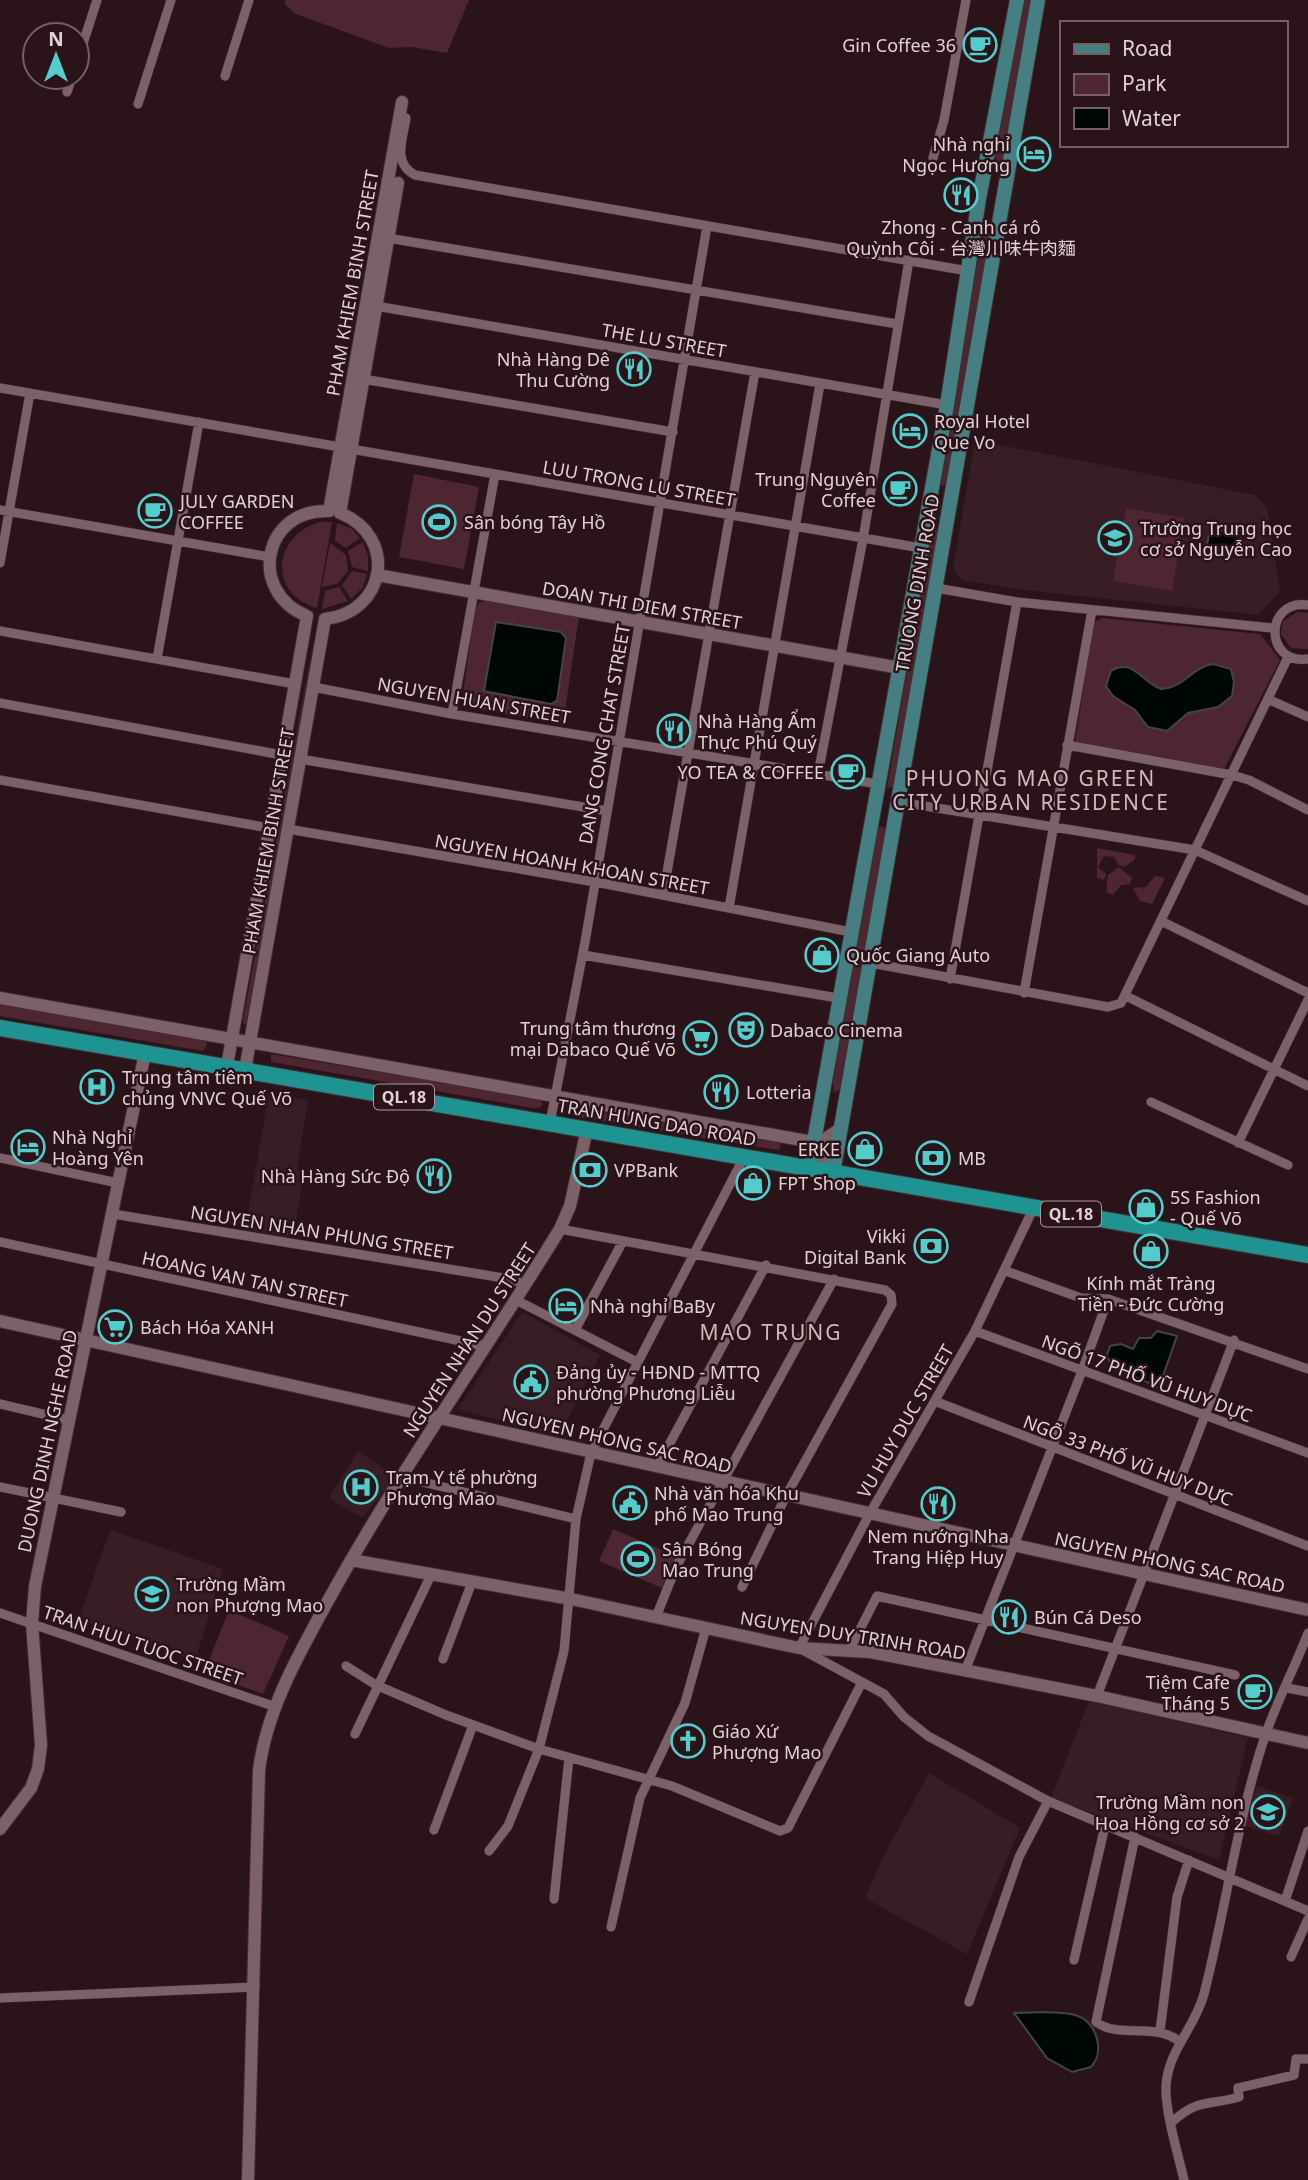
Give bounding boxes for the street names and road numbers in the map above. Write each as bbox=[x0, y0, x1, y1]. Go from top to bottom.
street label: PHAM KHIEM BINH STREET bbox=[320, 168, 384, 398]
street label: THE LU STREET bbox=[600, 317, 728, 363]
street label: LUU TRONG LU STREET bbox=[541, 454, 737, 512]
street label: TRUONG DINH ROAD bbox=[890, 492, 944, 674]
street label: DOAN THI DIEM STREET bbox=[540, 576, 744, 634]
street label: DANG CONG CHAT STREET bbox=[573, 622, 635, 846]
street label: NGUYEN HUAN STREET bbox=[376, 671, 572, 729]
street label: PHAM KHIEM BINH STREET bbox=[236, 726, 300, 956]
street label: NGUYEN HOANH KHOAN STREET bbox=[433, 828, 711, 900]
road number: QL.18 bbox=[374, 1084, 434, 1110]
street label: TRAN HUNG DAO ROAD bbox=[556, 1093, 758, 1151]
street label: NGUYEN NHAN PHUNG STREET bbox=[189, 1199, 455, 1265]
road number: QL.18 bbox=[1041, 1202, 1101, 1226]
street label: NGUYEN NHAN DU STREET bbox=[397, 1238, 541, 1442]
street label: HOANG VAN TAN STREET bbox=[140, 1245, 350, 1313]
street label: DUONG DINH NGHE ROAD bbox=[12, 1327, 82, 1555]
street label: NGÕ 17 PHỐ VŨ HUY DỰC bbox=[1039, 1329, 1255, 1427]
street label: VU HUY DUC STREET bbox=[851, 1340, 959, 1502]
street label: NGUYEN PHONG SAC ROAD bbox=[500, 1402, 734, 1478]
street label: NGÕ 33 PHỐ VŨ HUY DỰC bbox=[1020, 1409, 1236, 1511]
street label: NGUYEN PHONG SAC ROAD bbox=[1053, 1526, 1287, 1598]
street label: TRAN HUU TUOC STREET bbox=[40, 1600, 246, 1690]
street label: NGUYEN DUY TRINH ROAD bbox=[738, 1605, 968, 1665]

